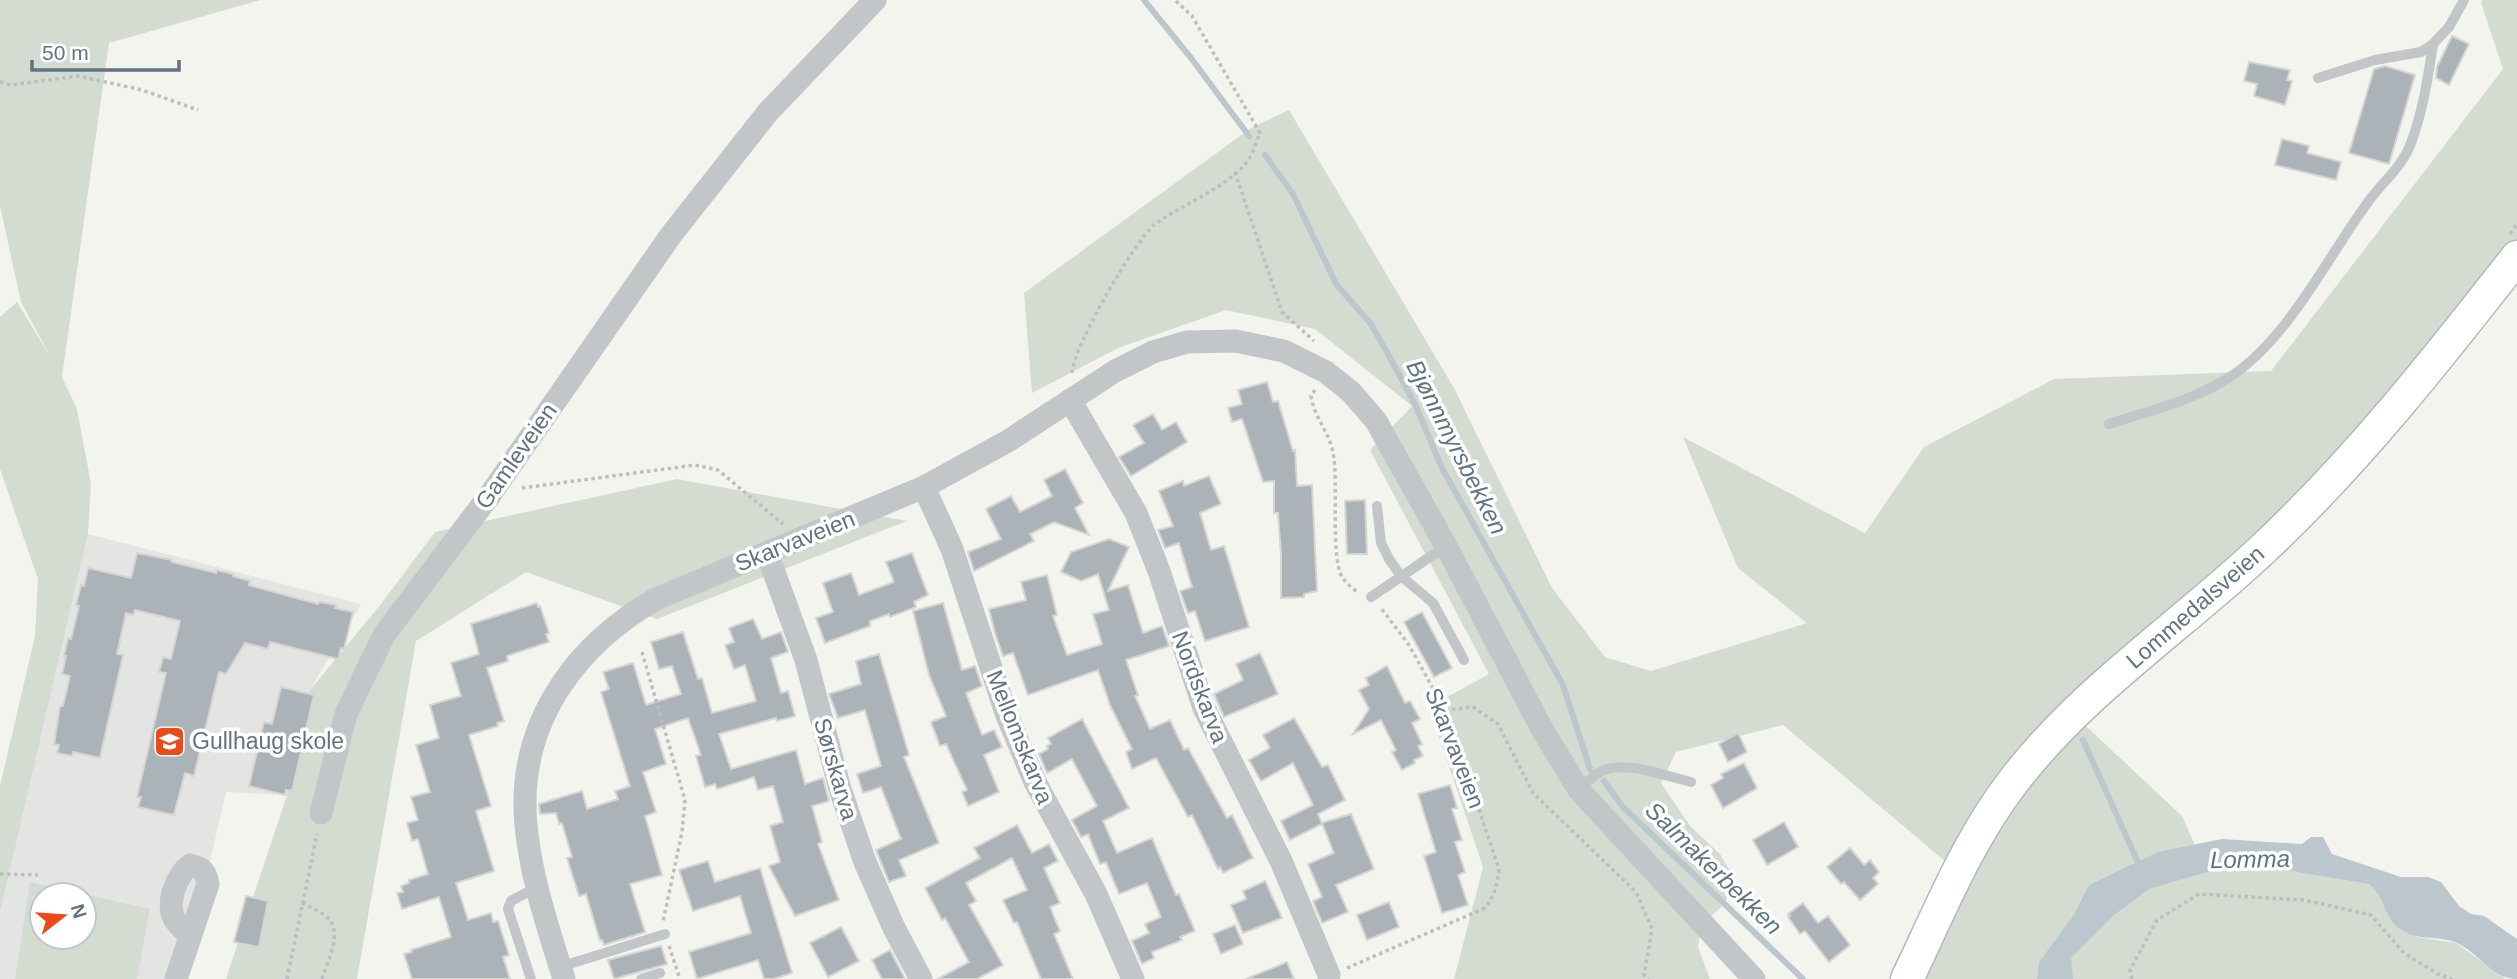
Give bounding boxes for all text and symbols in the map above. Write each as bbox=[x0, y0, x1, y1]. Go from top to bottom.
scale bar bbox=[32, 28, 178, 72]
text: 50 m bbox=[42, 41, 89, 64]
water label: Bjønnmyrsbekken bbox=[1401, 355, 1513, 539]
street label: Gamleveien bbox=[470, 398, 562, 514]
street label: Skarvaveien bbox=[731, 505, 859, 577]
street label: Lommedalsveien bbox=[2121, 540, 2269, 674]
street label: Nordskarva bbox=[1167, 627, 1233, 747]
street label: Mellomskarva bbox=[981, 666, 1059, 808]
street label: Skarvaveien bbox=[1420, 684, 1490, 812]
street label: Sørskarva bbox=[809, 715, 863, 823]
school or university icon: Gullhaug skole bbox=[152, 724, 186, 758]
place label: Gullhaug skole bbox=[192, 728, 344, 754]
water label: Salmakerbekken bbox=[1640, 796, 1788, 940]
water label: Lomma bbox=[2210, 845, 2290, 873]
north arrow bbox=[28, 881, 98, 951]
text: N bbox=[67, 902, 91, 921]

